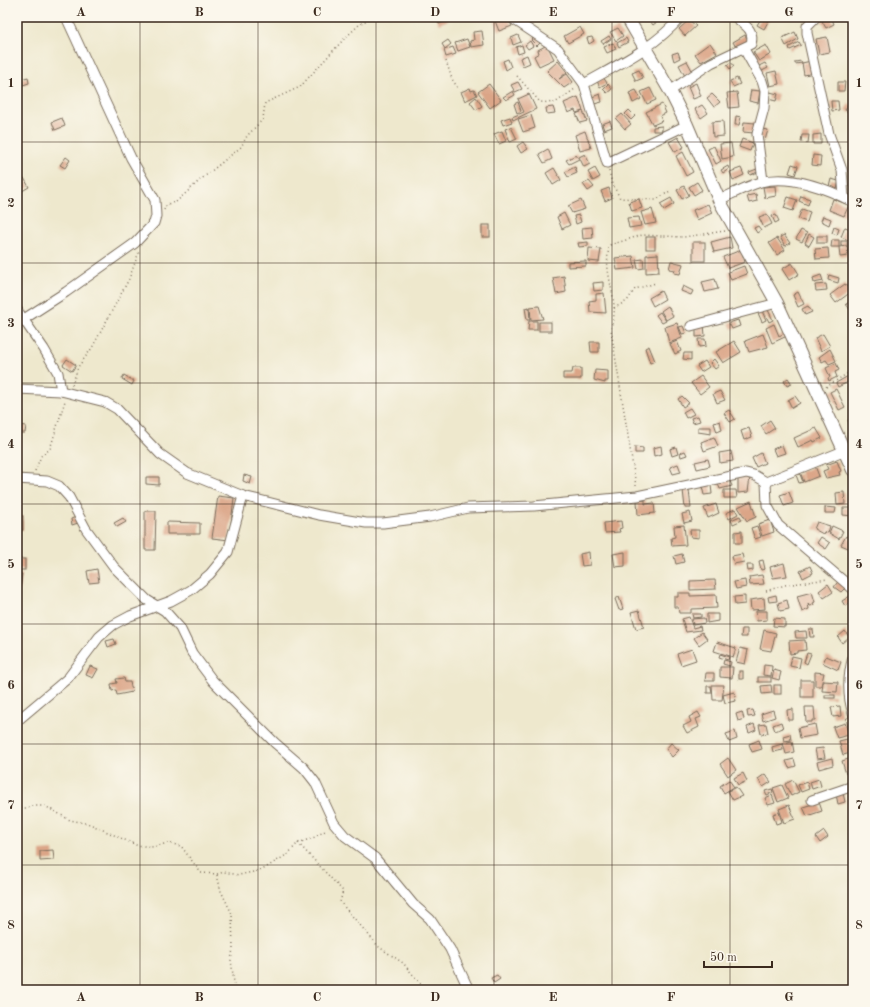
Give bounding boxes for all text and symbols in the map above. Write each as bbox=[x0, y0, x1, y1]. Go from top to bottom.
text: A bbox=[76, 6, 86, 19]
text: B bbox=[194, 6, 204, 19]
text: C bbox=[313, 6, 321, 19]
text: D bbox=[430, 6, 440, 19]
text: E bbox=[549, 6, 558, 19]
text: F bbox=[667, 6, 676, 19]
text: G bbox=[784, 6, 794, 19]
text: 1 bbox=[7, 77, 15, 90]
text: 1 bbox=[855, 77, 863, 90]
text: 2 bbox=[7, 197, 15, 210]
text: 2 bbox=[855, 197, 863, 210]
text: 3 bbox=[7, 317, 15, 330]
text: 3 bbox=[855, 317, 863, 330]
text: 4 bbox=[7, 438, 15, 451]
text: 4 bbox=[855, 438, 863, 451]
text: 5 bbox=[7, 558, 15, 571]
text: 5 bbox=[855, 558, 863, 571]
text: 6 bbox=[7, 679, 15, 692]
text: 6 bbox=[855, 679, 863, 692]
text: 7 bbox=[7, 799, 15, 812]
text: 7 bbox=[855, 799, 863, 812]
text: 8 bbox=[7, 919, 15, 932]
text: 8 bbox=[855, 919, 863, 932]
scale bar bbox=[704, 943, 772, 969]
text: 50 m bbox=[710, 951, 737, 964]
text: A bbox=[76, 991, 86, 1004]
text: B bbox=[194, 991, 204, 1004]
text: C bbox=[313, 991, 321, 1004]
text: D bbox=[430, 991, 440, 1004]
text: E bbox=[549, 991, 558, 1004]
text: F bbox=[667, 991, 676, 1004]
text: G bbox=[784, 991, 794, 1004]

